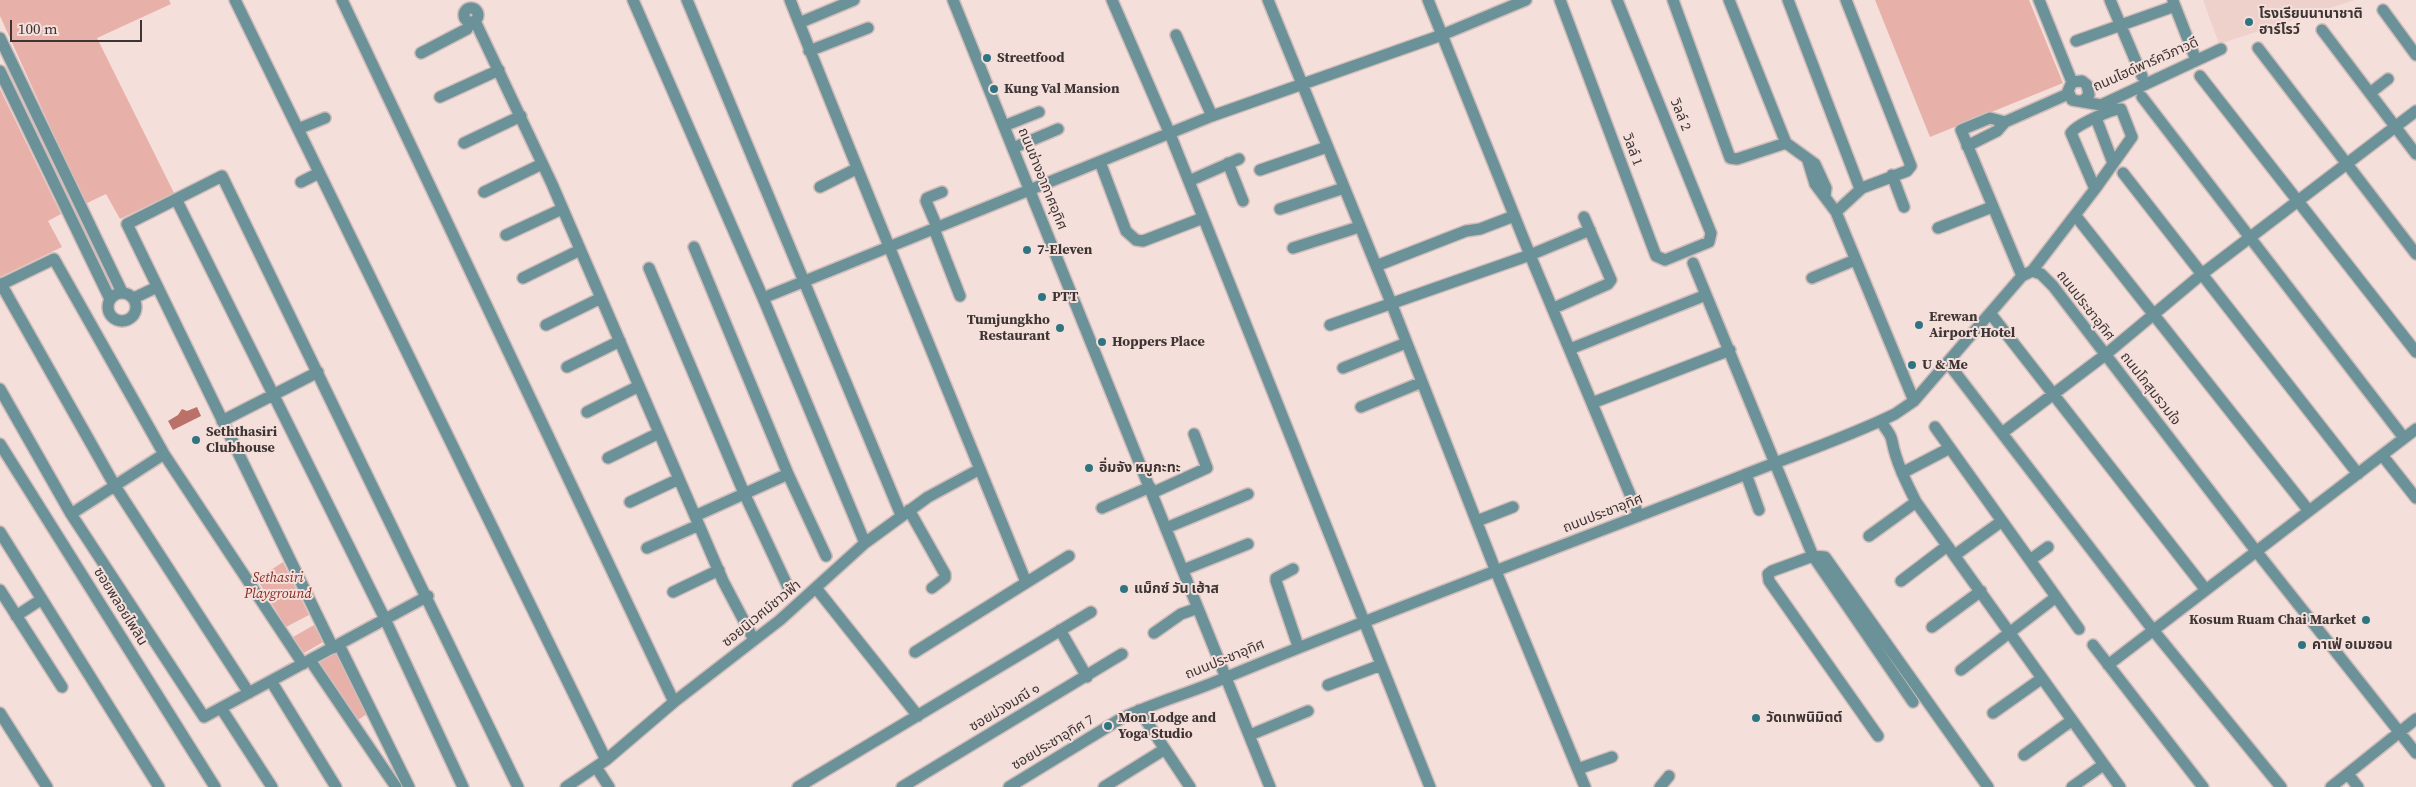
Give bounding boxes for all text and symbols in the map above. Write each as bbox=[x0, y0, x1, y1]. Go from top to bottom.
place label: โรงเรียนนานาชาติ ฮาร์โรว์ bbox=[2259, 6, 2363, 38]
scale bar bbox=[12, 10, 145, 42]
marker: โรงเรียนนานาชาติ ฮาร์โรว์ bbox=[2243, 16, 2255, 28]
text: 100 m bbox=[18, 18, 58, 39]
street label: ถนนไฮด์พาร์ควิภาวดี bbox=[2091, 34, 2201, 96]
place label: Streetfood bbox=[997, 50, 1065, 66]
marker: Streetfood bbox=[981, 52, 993, 64]
place label: Kung Val Mansion bbox=[1004, 81, 1120, 97]
marker: Kung Val Mansion bbox=[988, 83, 1000, 95]
street label: วิลล์ 2 bbox=[1666, 96, 1694, 134]
street label: ถนนช่างอากาศอุทิศ bbox=[1014, 126, 1070, 232]
street label: วิลล์ 1 bbox=[1618, 132, 1646, 168]
place label: 7-Eleven bbox=[1037, 242, 1092, 258]
marker: 7-Eleven bbox=[1021, 244, 1033, 256]
street label: ถนนประชาอุทิศ bbox=[2052, 268, 2118, 344]
place label: PTT bbox=[1052, 289, 1078, 305]
marker: PTT bbox=[1036, 291, 1048, 303]
place label: Erewan Airport Hotel bbox=[1929, 309, 2015, 342]
place label: Tumjungkho Restaurant bbox=[967, 312, 1050, 344]
marker: Erewan Airport Hotel bbox=[1913, 319, 1925, 331]
marker: Tumjungkho Restaurant bbox=[1054, 322, 1066, 334]
place label: Hoppers Place bbox=[1112, 334, 1205, 350]
marker: Hoppers Place bbox=[1096, 336, 1108, 348]
street label: ถนนโกสุมรวมใจ bbox=[2116, 349, 2184, 429]
place label: U & Me bbox=[1922, 357, 1968, 373]
marker: U & Me bbox=[1906, 359, 1918, 371]
place label: Seththasiri Clubhouse bbox=[206, 424, 277, 457]
marker: Seththasiri Clubhouse bbox=[190, 434, 202, 446]
place label: อิ่มจัง หมูกะทะ bbox=[1099, 460, 1181, 476]
marker: อิ่มจัง หมูกะทะ bbox=[1083, 462, 1095, 474]
street label: ถนนประชาอุทิศ bbox=[1561, 491, 1645, 537]
street label: ซอยพลอยไพลิน bbox=[89, 565, 151, 649]
park label: Sethasiri Playground bbox=[244, 570, 312, 602]
street label: ซอยนิเวศม์ชาวฟ้า bbox=[719, 577, 805, 651]
place label: แม็กซ์ วัน เฮ้าส bbox=[1134, 581, 1219, 597]
marker: แม็กซ์ วัน เฮ้าส bbox=[1118, 583, 1130, 595]
place label: Kosum Ruam Chai Market bbox=[2189, 612, 2356, 628]
marker: Kosum Ruam Chai Market bbox=[2360, 614, 2372, 626]
street label: ถนนประชาอุทิศ bbox=[1183, 636, 1267, 684]
place label: คาเฟ่ อเมซอน bbox=[2312, 637, 2393, 653]
marker: คาเฟ่ อเมซอน bbox=[2296, 639, 2308, 651]
street label: ซอยม่วงมณี ๑ bbox=[967, 680, 1043, 736]
place label: Mon Lodge and Yoga Studio bbox=[1118, 710, 1216, 742]
place label: วัดเทพนิมิตต์ bbox=[1766, 710, 1842, 726]
street label: ซอยประชาอุทิศ 7 bbox=[1009, 712, 1097, 774]
marker: วัดเทพนิมิตต์ bbox=[1750, 712, 1762, 724]
marker: Mon Lodge and Yoga Studio bbox=[1102, 720, 1114, 732]

